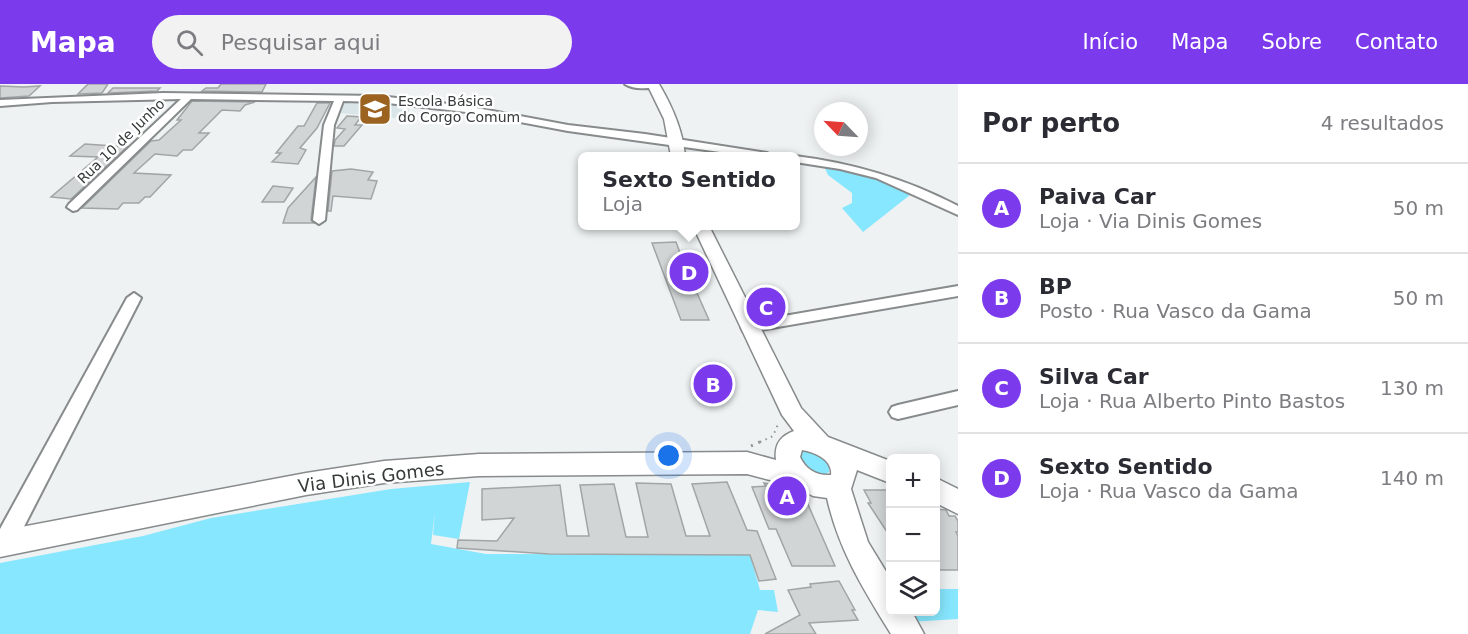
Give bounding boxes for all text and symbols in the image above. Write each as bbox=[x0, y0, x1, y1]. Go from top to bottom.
search box bbox=[152, 15, 572, 69]
text: Mapa bbox=[30, 26, 116, 59]
icon: search bbox=[173, 26, 206, 59]
text: Pesquisar aqui bbox=[221, 30, 381, 55]
text: Início bbox=[1083, 30, 1138, 54]
text: Mapa bbox=[1171, 30, 1228, 54]
text: Sobre bbox=[1261, 30, 1322, 54]
text: Contato bbox=[1355, 30, 1438, 54]
school or university icon: Escola Básica do Corgo Comum bbox=[357, 91, 393, 127]
place label: Escola Básica do Corgo Comum bbox=[398, 93, 520, 125]
street label: Rua 10 de Junho bbox=[74, 95, 168, 187]
north arrow bbox=[814, 102, 868, 156]
text: Por perto bbox=[982, 108, 1120, 138]
text: 4 resultados bbox=[1321, 111, 1444, 135]
popup bbox=[578, 152, 800, 230]
text: Sexto Sentido bbox=[602, 167, 776, 192]
text: Paiva Car bbox=[1039, 184, 1156, 209]
text: Loja bbox=[602, 192, 643, 216]
text: A bbox=[994, 196, 1009, 220]
text: 50 m bbox=[1393, 196, 1444, 220]
text: Loja · Via Dinis Gomes bbox=[1039, 209, 1262, 233]
pin: D bbox=[670, 250, 708, 294]
text: BP bbox=[1039, 274, 1072, 299]
pin: C bbox=[746, 284, 786, 330]
text: B bbox=[994, 286, 1009, 310]
text: 50 m bbox=[1393, 286, 1444, 310]
text: Posto · Rua Vasco da Gama bbox=[1039, 299, 1312, 323]
pin: B bbox=[694, 362, 732, 406]
text: Silva Car bbox=[1039, 364, 1149, 389]
text: C bbox=[994, 376, 1009, 400]
text: 130 m bbox=[1380, 376, 1444, 400]
text: Loja · Rua Alberto Pinto Bastos bbox=[1039, 389, 1345, 413]
your location bbox=[654, 441, 683, 470]
map controls bbox=[886, 454, 940, 616]
button: + bbox=[886, 454, 940, 508]
text: Sexto Sentido bbox=[1039, 454, 1213, 479]
street label: Via Dinis Gomes bbox=[297, 458, 445, 496]
text: D bbox=[993, 466, 1010, 490]
text: 140 m bbox=[1380, 466, 1444, 490]
pin: A bbox=[768, 474, 806, 518]
text: Loja · Rua Vasco da Gama bbox=[1039, 479, 1298, 503]
button: − bbox=[886, 508, 940, 562]
button: layers bbox=[886, 562, 940, 616]

